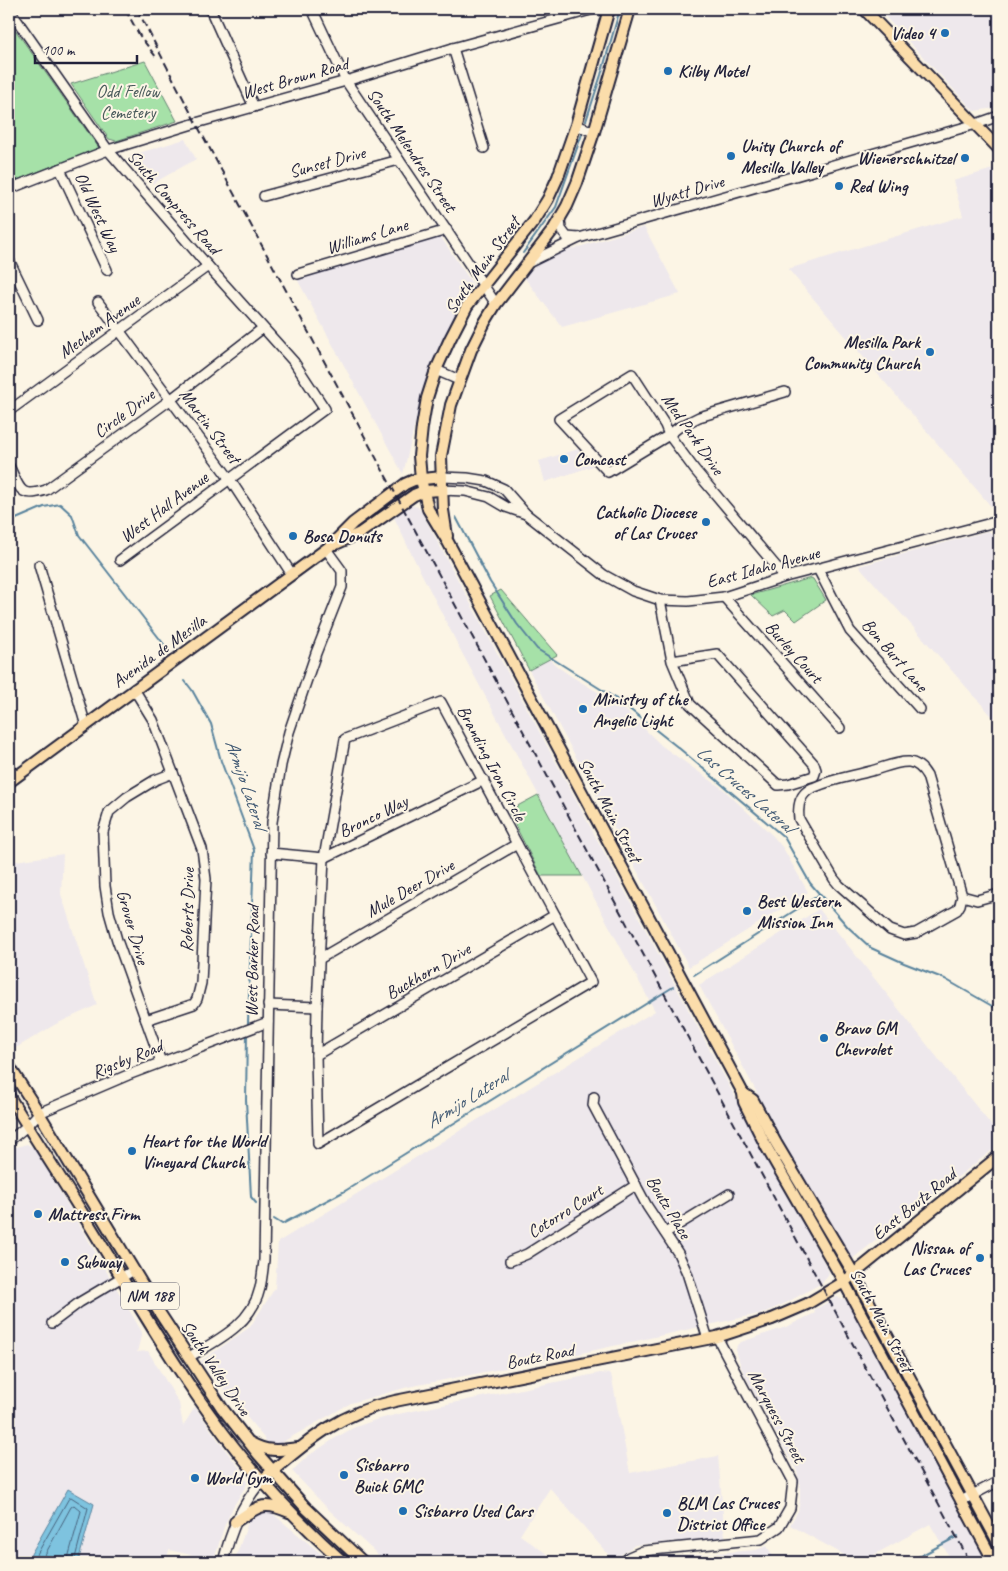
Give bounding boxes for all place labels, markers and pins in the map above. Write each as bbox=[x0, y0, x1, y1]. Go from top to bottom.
place label: Video 4 bbox=[890, 22, 937, 44]
marker: Video 4 bbox=[939, 27, 951, 39]
place label: Kilby Motel bbox=[678, 60, 751, 82]
marker: Kilby Motel bbox=[662, 65, 674, 77]
place label: Unity Church of Mesilla Valley bbox=[741, 135, 844, 178]
place label: Wienerschnitzel bbox=[857, 147, 959, 169]
marker: Unity Church of Mesilla Valley bbox=[725, 150, 737, 162]
marker: Wienerschnitzel bbox=[959, 152, 971, 164]
place label: Red Wing bbox=[849, 175, 909, 197]
marker: Red Wing bbox=[833, 180, 845, 192]
place label: Mesilla Park Community Church bbox=[804, 331, 922, 374]
marker: Mesilla Park Community Church bbox=[924, 346, 936, 358]
place label: Comcast bbox=[574, 448, 628, 470]
marker: Comcast bbox=[558, 453, 570, 465]
place label: Catholic Diocese of Las Cruces bbox=[595, 501, 698, 544]
marker: Catholic Diocese of Las Cruces bbox=[700, 516, 712, 528]
place label: Bosa Donuts bbox=[303, 525, 383, 547]
marker: Bosa Donuts bbox=[287, 530, 299, 542]
place label: Ministry of the Angelic Light bbox=[593, 688, 689, 731]
marker: Ministry of the Angelic Light bbox=[577, 703, 589, 715]
place label: Best Western Mission Inn bbox=[757, 890, 843, 933]
marker: Best Western Mission Inn bbox=[741, 905, 753, 917]
place label: Bravo GM Chevrolet bbox=[834, 1017, 899, 1060]
marker: Bravo GM Chevrolet bbox=[818, 1032, 830, 1044]
place label: Heart for the World Vineyard Church bbox=[142, 1130, 269, 1173]
marker: Heart for the World Vineyard Church bbox=[126, 1145, 138, 1157]
place label: Mattress Firm bbox=[48, 1203, 141, 1225]
marker: Mattress Firm bbox=[32, 1208, 44, 1220]
place label: Nissan of Las Cruces bbox=[902, 1237, 975, 1280]
place label: Subway bbox=[75, 1251, 123, 1273]
marker: Nissan of Las Cruces bbox=[974, 1252, 986, 1264]
marker: Subway bbox=[59, 1256, 71, 1268]
place label: Sisbarro Buick GMC bbox=[354, 1454, 424, 1497]
place label: World Gym bbox=[205, 1467, 273, 1489]
marker: Sisbarro Buick GMC bbox=[338, 1469, 350, 1481]
marker: World Gym bbox=[189, 1472, 201, 1484]
place label: BLM Las Cruces District Office bbox=[677, 1492, 780, 1535]
place label: Sisbarro Used Cars bbox=[413, 1500, 534, 1522]
marker: Sisbarro Used Cars bbox=[397, 1505, 409, 1517]
marker: BLM Las Cruces District Office bbox=[661, 1507, 673, 1519]

